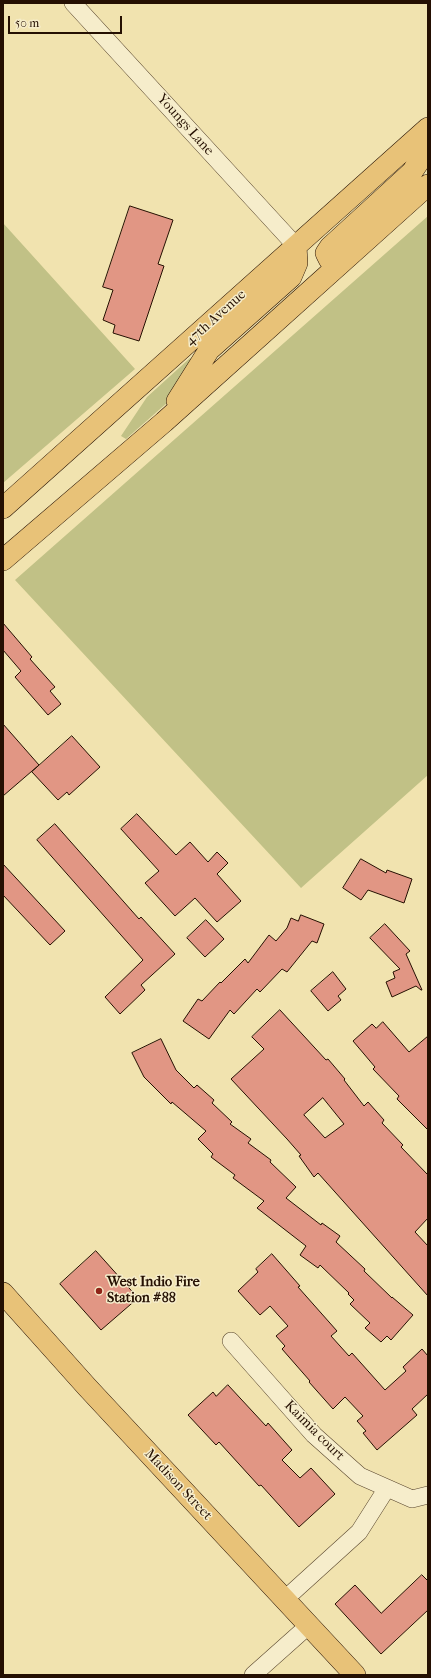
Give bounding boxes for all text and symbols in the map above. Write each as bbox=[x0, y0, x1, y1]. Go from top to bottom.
scale bar bbox=[10, 8, 124, 34]
text: 50 m bbox=[15, 16, 39, 30]
street label: Youngs Lane bbox=[153, 91, 217, 159]
street label: 47th Avenue bbox=[182, 286, 250, 350]
place label: West Indio Fire Station #88 bbox=[107, 1275, 200, 1308]
marker: West Indio Fire Station #88 bbox=[94, 1286, 104, 1296]
street label: Kaimia court bbox=[280, 1397, 348, 1465]
street label: Madison Street bbox=[141, 1446, 215, 1524]

